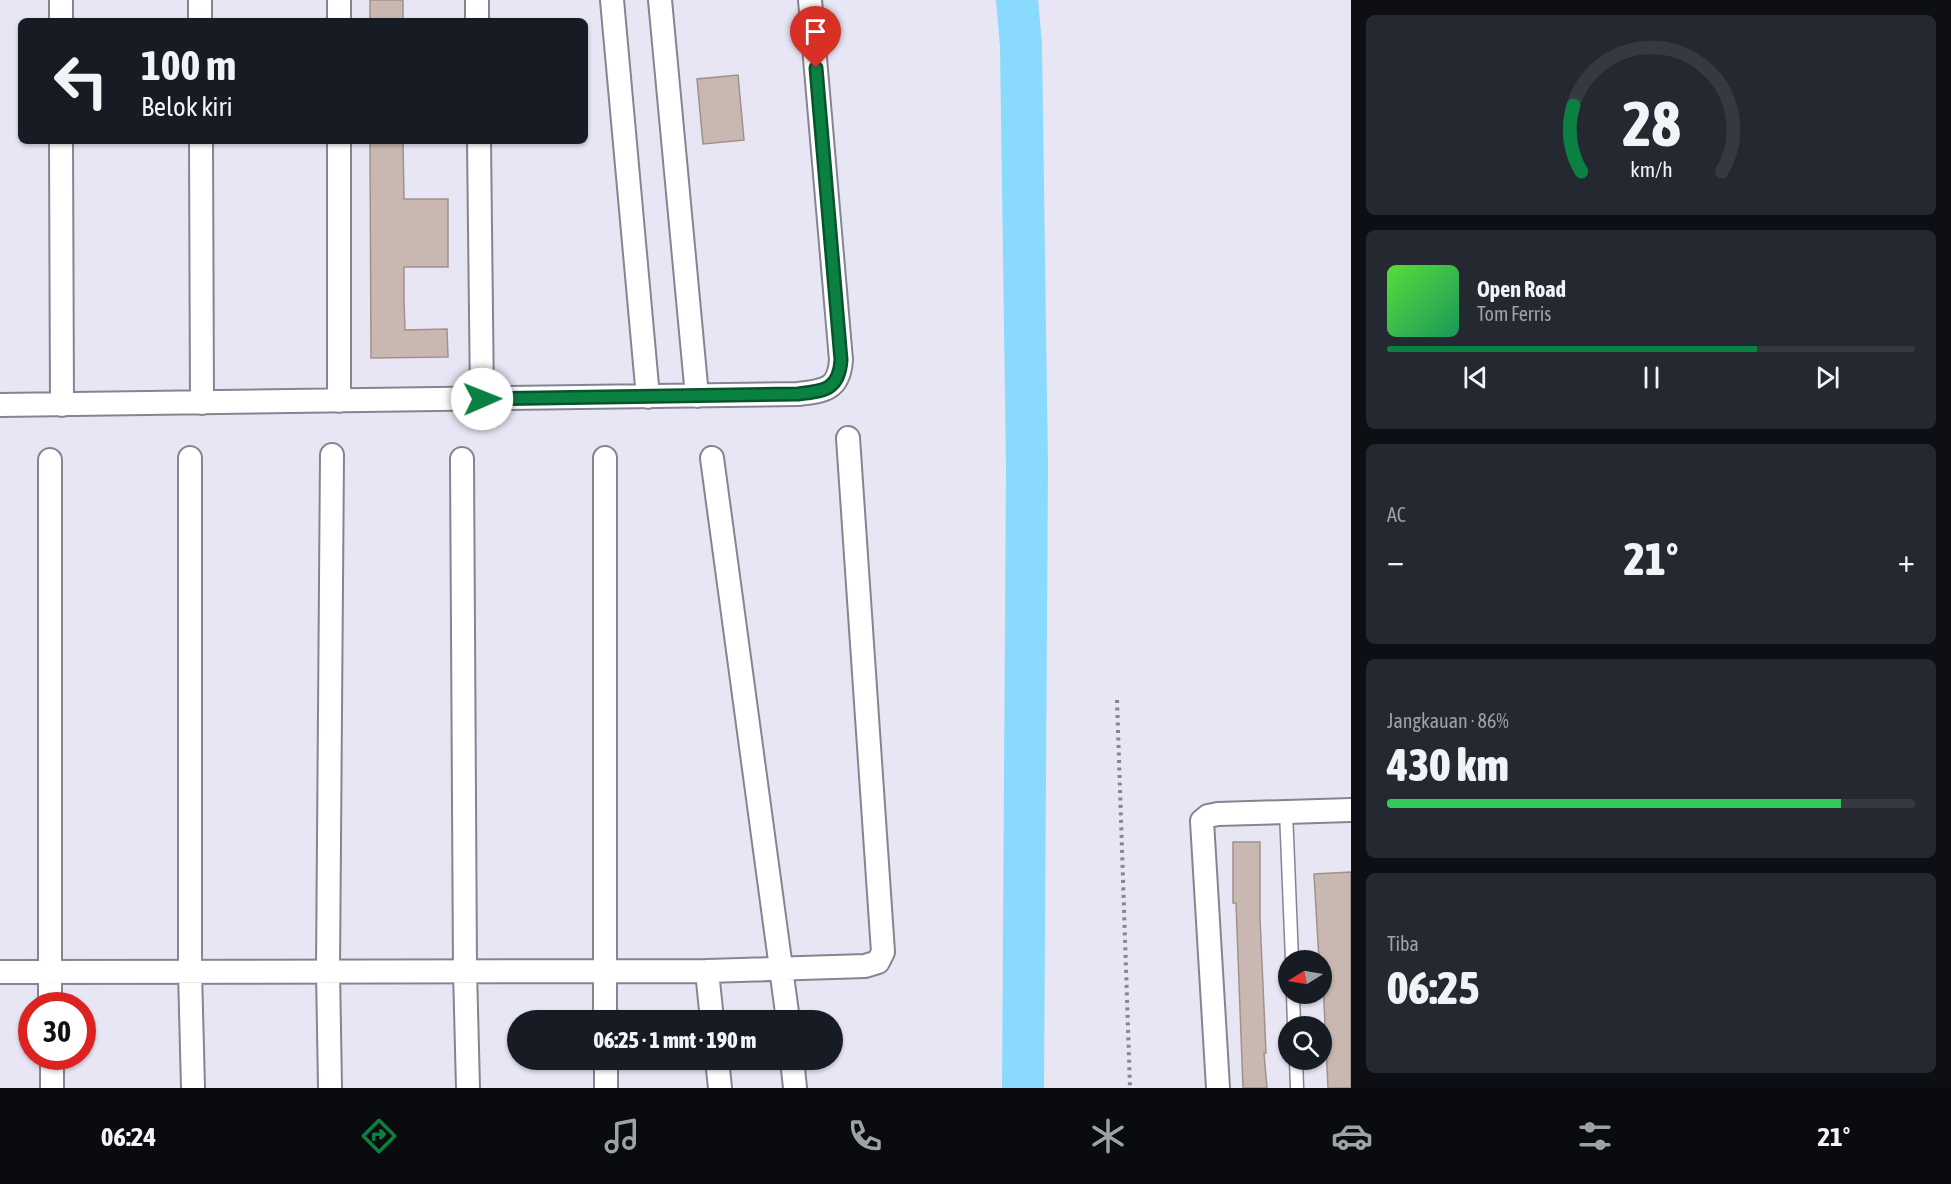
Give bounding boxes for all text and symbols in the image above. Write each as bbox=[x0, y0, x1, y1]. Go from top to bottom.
pin bbox=[790, 6, 841, 68]
icon: arrive bbox=[799, 15, 832, 48]
text: 100 m bbox=[141, 41, 236, 89]
icon: left bbox=[42, 42, 120, 120]
text: 28 bbox=[1622, 88, 1680, 159]
text: Belok kiri bbox=[141, 91, 233, 122]
text: km/h bbox=[1630, 157, 1672, 182]
text: Open Road bbox=[1477, 276, 1566, 302]
text: Tom Ferris bbox=[1477, 302, 1551, 325]
icon: previous bbox=[1459, 361, 1492, 394]
icon: pause bbox=[1635, 361, 1668, 394]
icon: next bbox=[1811, 361, 1844, 394]
position arrow bbox=[450, 367, 514, 431]
text: AC bbox=[1387, 503, 1406, 526]
text: 21° bbox=[1624, 533, 1678, 585]
text: − bbox=[1387, 541, 1404, 579]
text: + bbox=[1898, 541, 1915, 579]
text: Jangkauan · 86% bbox=[1387, 709, 1509, 732]
text: 430 km bbox=[1387, 739, 1509, 791]
text: Tiba bbox=[1387, 932, 1419, 955]
north arrow bbox=[1278, 950, 1332, 1004]
map controls bbox=[1278, 950, 1332, 1070]
text: 06:25 bbox=[1387, 962, 1480, 1014]
speed limit sign: 30 bbox=[18, 992, 96, 1070]
button: search bbox=[1278, 1016, 1332, 1070]
text: 06:25 · 1 mnt · 190 m bbox=[594, 1027, 756, 1053]
icon: directions bbox=[358, 1115, 400, 1157]
icon: music bbox=[601, 1115, 643, 1157]
icon: phone bbox=[844, 1115, 886, 1157]
icon: climate bbox=[1087, 1115, 1129, 1157]
icon: car bbox=[1331, 1115, 1373, 1157]
icon: filters bbox=[1574, 1115, 1616, 1157]
text: 06:24 bbox=[101, 1121, 156, 1152]
text: 21° bbox=[1817, 1121, 1850, 1152]

